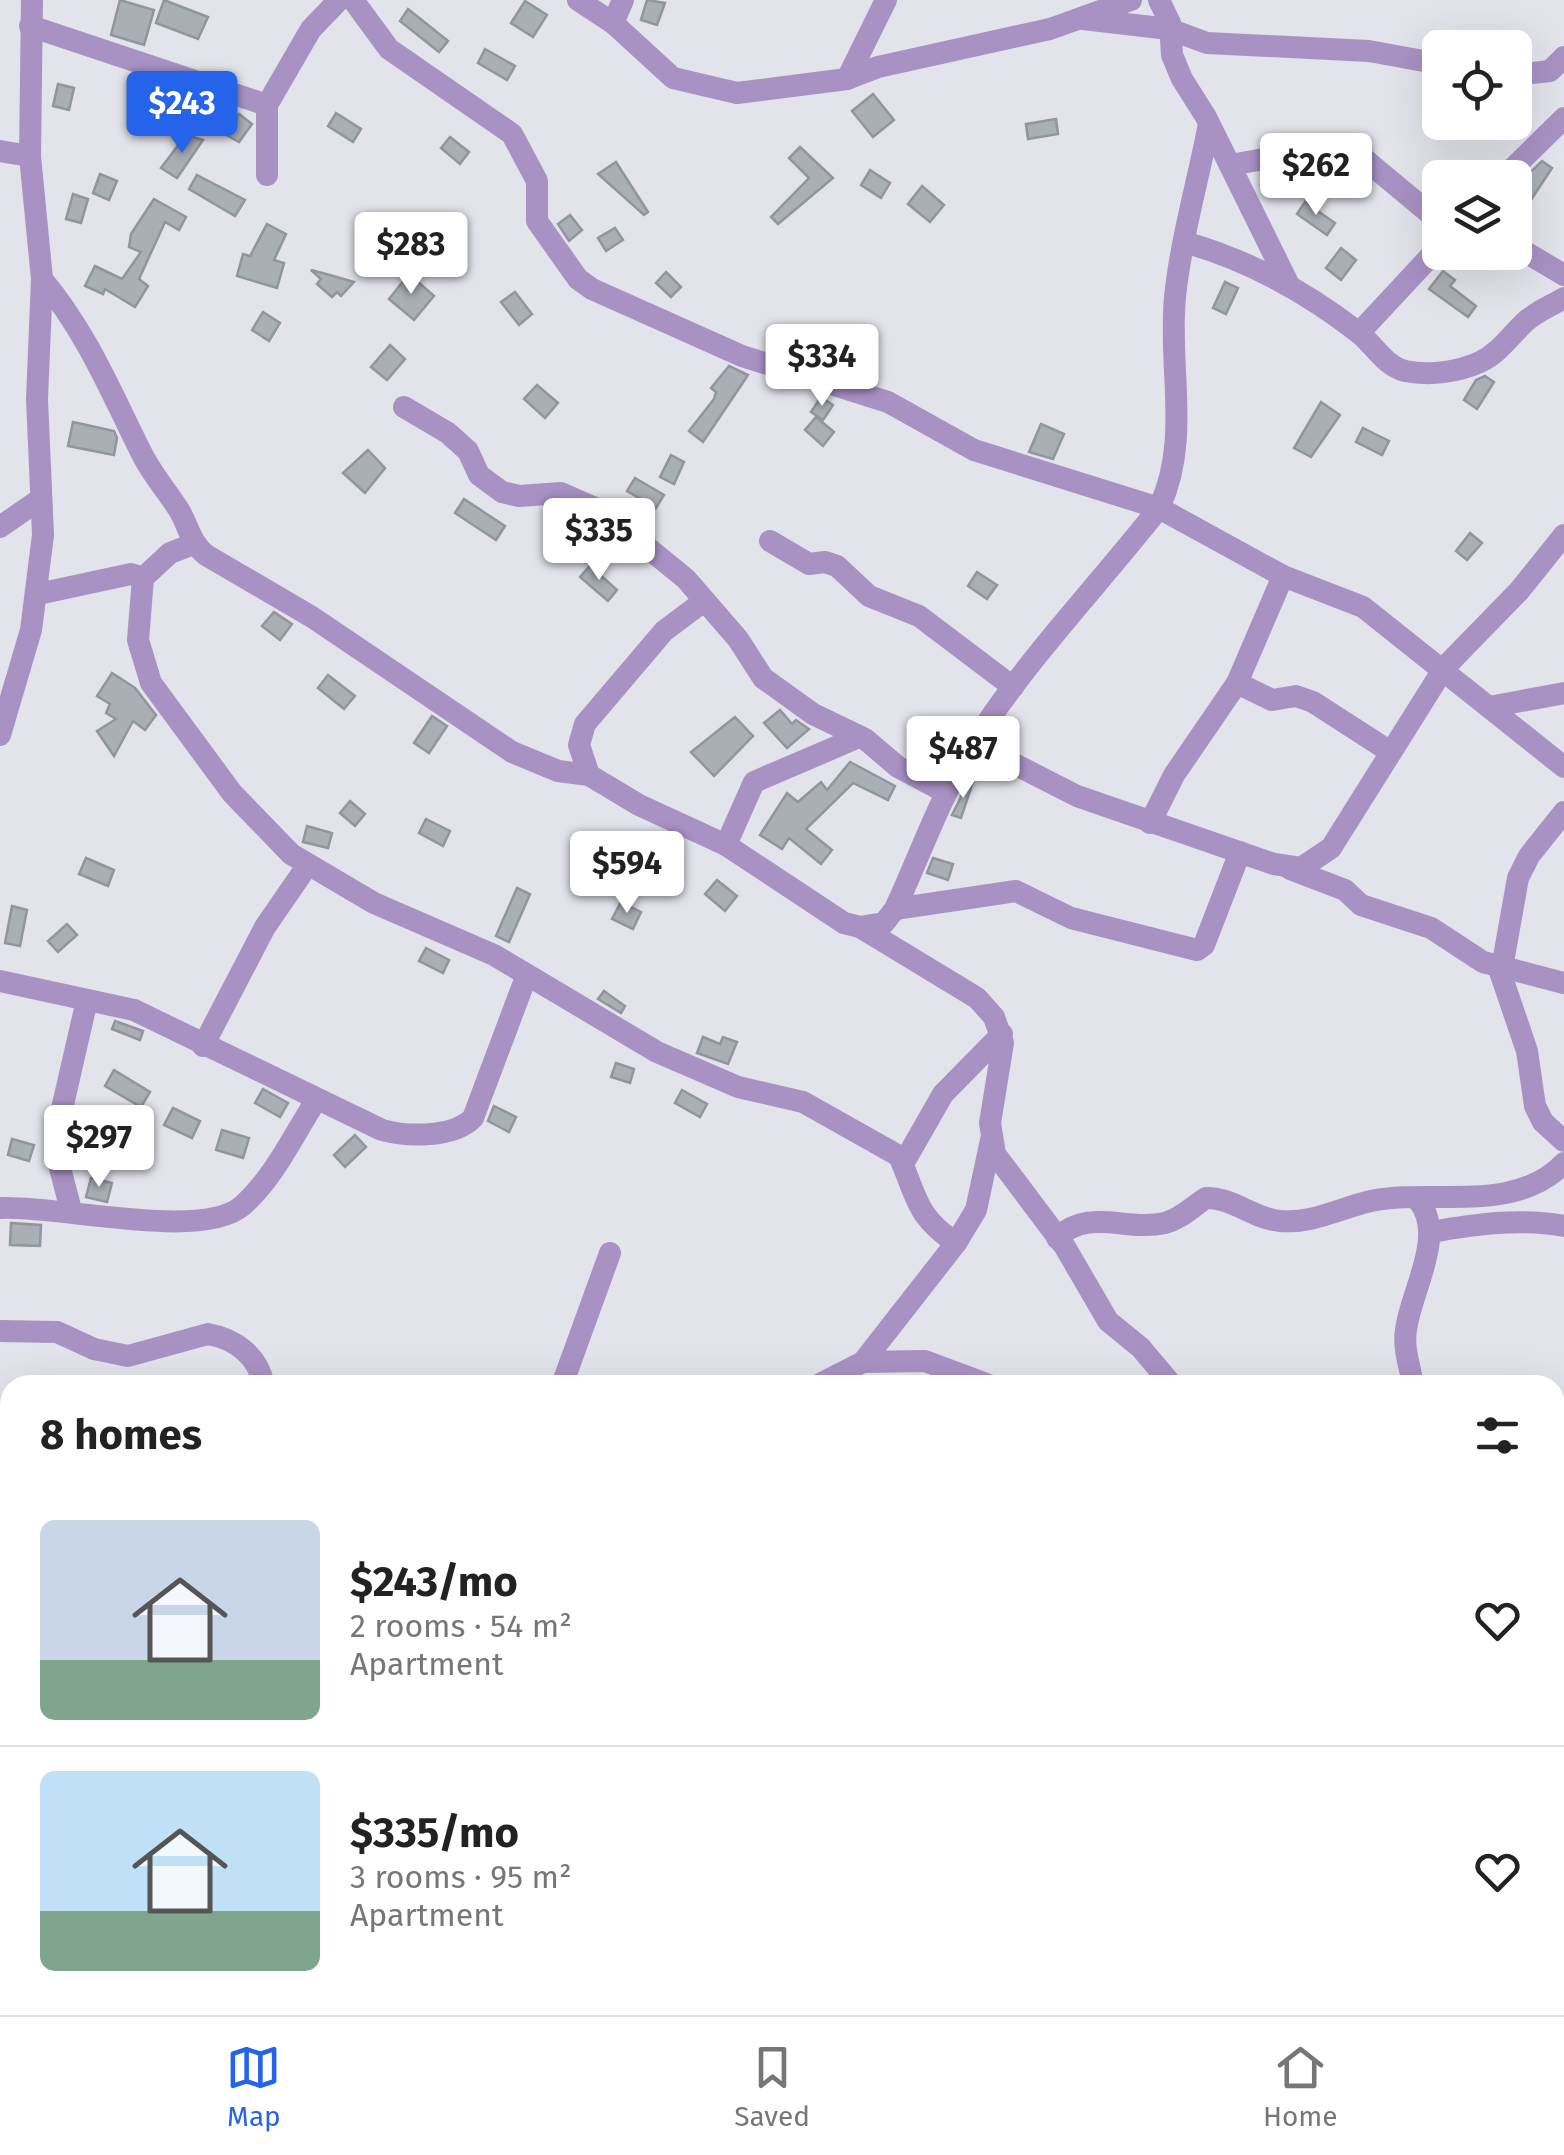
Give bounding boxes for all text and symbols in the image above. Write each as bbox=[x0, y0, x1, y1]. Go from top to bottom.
map controls bbox=[1422, 30, 1532, 270]
button: locate bbox=[1422, 30, 1532, 140]
pin: $243 bbox=[123, 71, 241, 156]
text: $243 bbox=[148, 84, 216, 122]
pin: $262 bbox=[1257, 133, 1375, 218]
text: $262 bbox=[1282, 146, 1350, 184]
button: layers bbox=[1422, 160, 1532, 270]
pin: $283 bbox=[352, 212, 470, 297]
text: $283 bbox=[376, 225, 446, 263]
pin: $334 bbox=[763, 324, 881, 409]
text: $334 bbox=[788, 337, 856, 375]
pin: $335 bbox=[540, 498, 658, 583]
text: $335 bbox=[565, 511, 633, 549]
pin: $487 bbox=[904, 716, 1022, 801]
text: $487 bbox=[929, 729, 997, 767]
pin: $594 bbox=[568, 831, 686, 916]
text: $594 bbox=[592, 844, 662, 882]
pin: $297 bbox=[40, 1105, 158, 1190]
text: $297 bbox=[66, 1118, 132, 1156]
icon: filters bbox=[1470, 1408, 1525, 1463]
text: 8 homes bbox=[40, 1410, 202, 1460]
text: $243/mo bbox=[350, 1557, 518, 1607]
icon: home bbox=[120, 1560, 240, 1680]
icon: heart bbox=[1470, 1593, 1525, 1648]
text: 2 rooms · 54 m² bbox=[350, 1607, 572, 1645]
text: Apartment bbox=[350, 1645, 504, 1683]
text: $335/mo bbox=[350, 1808, 519, 1858]
icon: home bbox=[120, 1811, 240, 1931]
icon: heart bbox=[1470, 1844, 1525, 1899]
text: 3 rooms · 95 m² bbox=[350, 1858, 572, 1896]
text: Apartment bbox=[350, 1896, 504, 1934]
tab: Map bbox=[226, 2040, 281, 2133]
tab: Saved bbox=[734, 2040, 810, 2133]
tab: Home bbox=[1263, 2040, 1338, 2133]

